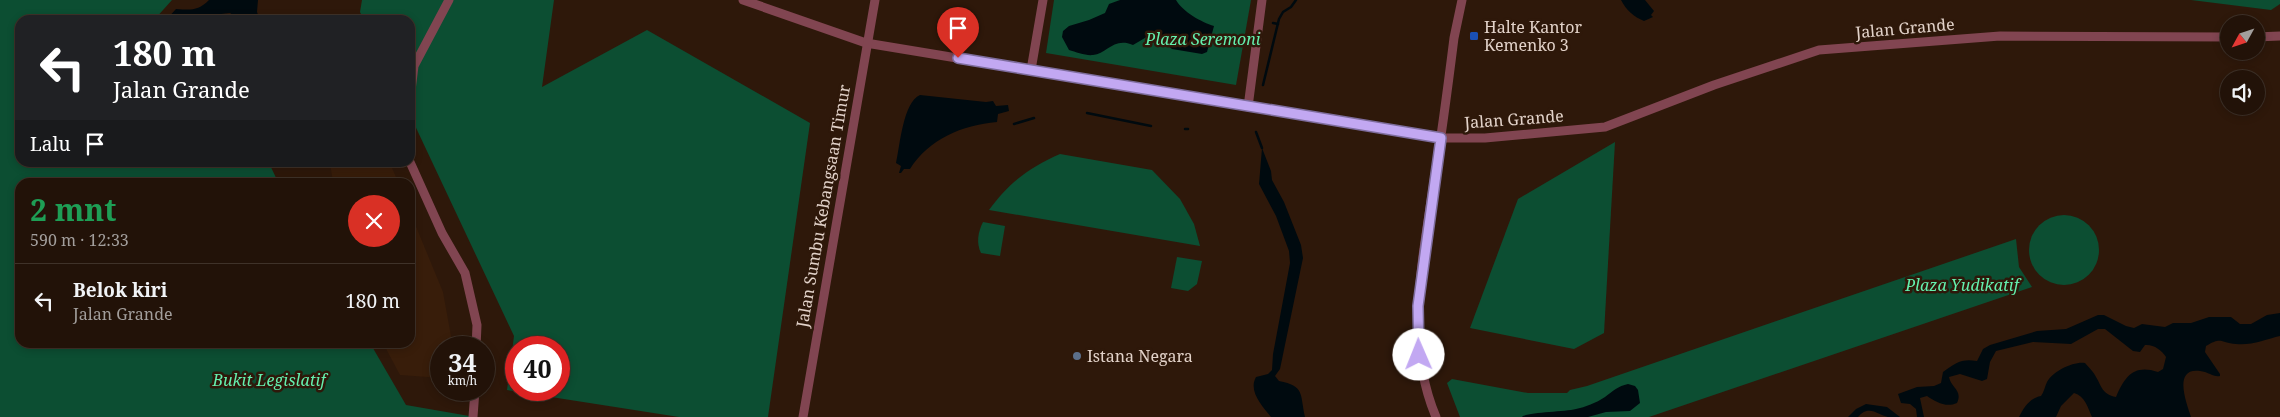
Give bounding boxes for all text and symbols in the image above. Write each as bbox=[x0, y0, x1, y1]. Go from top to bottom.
pin bbox=[937, 7, 979, 58]
street label: Jalan Grande bbox=[1853, 13, 1956, 43]
icon: arrive bbox=[944, 14, 972, 42]
north arrow bbox=[2220, 15, 2265, 60]
map controls bbox=[2220, 15, 2265, 115]
place label: Halte Kantor Kemenko 3 bbox=[1484, 16, 1582, 56]
park label: Plaza Seremoni bbox=[1144, 28, 1261, 50]
text: 180 m bbox=[113, 29, 216, 76]
marker: Halte Kantor Kemenko 3 bbox=[1468, 30, 1480, 42]
icon: left bbox=[30, 35, 95, 100]
button: sound bbox=[2220, 70, 2265, 115]
text: Jalan Grande bbox=[113, 74, 250, 104]
street label: Jalan Sumbu Kebangsaan Timur bbox=[791, 83, 855, 330]
street label: Jalan Grande bbox=[1463, 105, 1564, 134]
icon: arrive bbox=[81, 130, 109, 158]
text: Lalu bbox=[30, 131, 71, 157]
text: 2 mnt bbox=[30, 189, 117, 230]
button: close bbox=[348, 195, 400, 247]
text: 590 m · 12:33 bbox=[30, 229, 129, 251]
park label: Plaza Yudikatif bbox=[1904, 274, 2022, 296]
text: Belok kiri bbox=[73, 277, 167, 303]
icon: left bbox=[30, 287, 58, 315]
text: 180 m bbox=[345, 288, 400, 314]
text: Jalan Grande bbox=[73, 303, 173, 325]
position arrow bbox=[1392, 328, 1444, 380]
speed limit sign: 40 bbox=[505, 336, 570, 401]
text: 34 bbox=[448, 345, 477, 379]
place label: Istana Negara bbox=[1087, 345, 1193, 367]
marker: Istana Negara bbox=[1071, 350, 1083, 362]
park label: Bukit Legislatif bbox=[211, 369, 328, 391]
text: km/h bbox=[448, 372, 477, 389]

